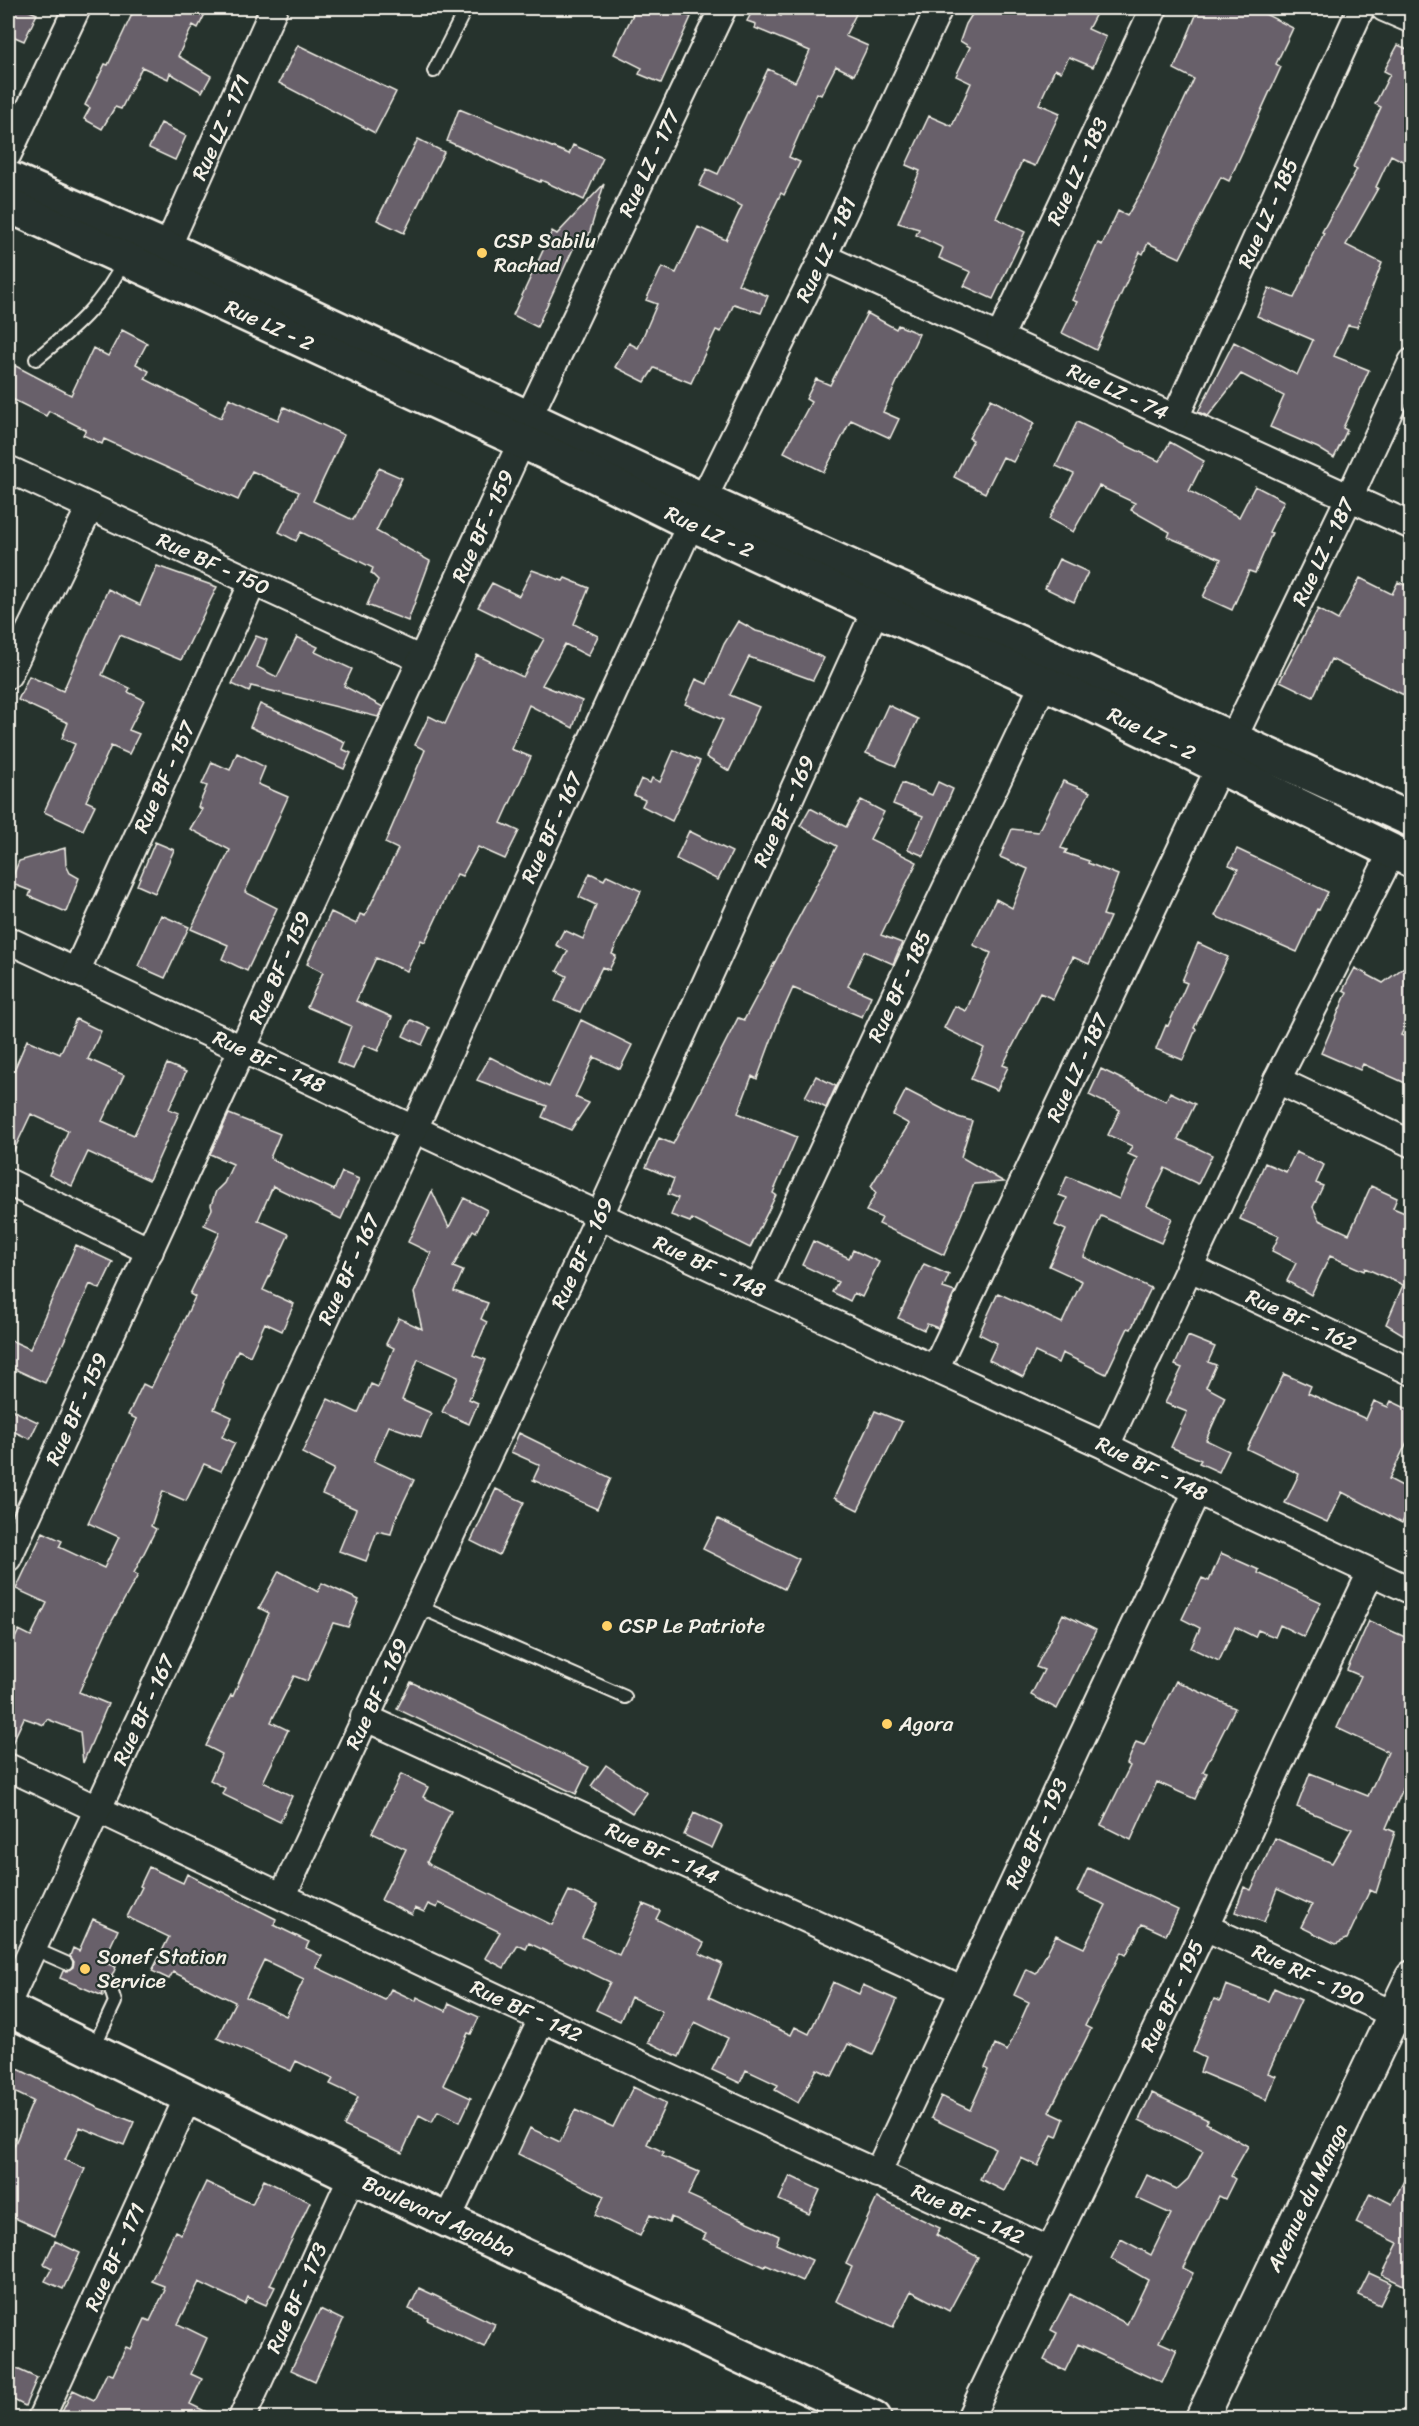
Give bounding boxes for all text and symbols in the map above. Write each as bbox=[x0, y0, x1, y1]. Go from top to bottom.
street label: Rue LZ - 171 bbox=[180, 68, 261, 187]
street label: Rue LZ - 177 bbox=[607, 101, 692, 224]
street label: Rue LZ - 183 bbox=[1035, 110, 1119, 232]
street label: Rue LZ - 185 bbox=[1226, 152, 1310, 274]
street label: Rue LZ - 181 bbox=[784, 190, 868, 309]
place label: CSP Sabilu Rachad bbox=[494, 222, 596, 284]
marker: CSP Sabilu Rachad bbox=[475, 246, 489, 260]
street label: Rue LZ - 2 bbox=[219, 288, 321, 362]
street label: Rue LZ - 74 bbox=[1061, 352, 1175, 431]
street label: Rue BF - 159 bbox=[440, 463, 525, 589]
street label: Rue LZ - 187 bbox=[1281, 489, 1366, 613]
street label: Rue LZ - 2 bbox=[658, 494, 761, 569]
street label: Rue BF - 150 bbox=[150, 521, 276, 606]
street label: Rue LZ - 2 bbox=[1101, 696, 1203, 772]
street label: Rue BF - 157 bbox=[122, 713, 207, 840]
street label: Rue BF - 169 bbox=[742, 749, 826, 874]
street label: Rue BF - 167 bbox=[510, 764, 595, 890]
street label: Rue BF - 159 bbox=[237, 905, 322, 1030]
street label: Rue BF - 185 bbox=[856, 924, 942, 1049]
street label: Rue LZ - 187 bbox=[1035, 1005, 1120, 1129]
street label: Rue BF - 148 bbox=[206, 1019, 332, 1104]
street label: Rue BF - 169 bbox=[540, 1191, 625, 1316]
street label: Rue BF - 167 bbox=[306, 1206, 392, 1331]
street label: Rue BF - 148 bbox=[647, 1224, 773, 1309]
street label: Rue BF - 162 bbox=[1239, 1278, 1363, 1363]
street label: Rue BF - 159 bbox=[34, 1346, 119, 1472]
street label: Rue BF - 148 bbox=[1090, 1425, 1214, 1513]
place label: CSP Le Patriote bbox=[619, 1607, 765, 1645]
marker: CSP Le Patriote bbox=[600, 1619, 614, 1633]
street label: Rue BF - 169 bbox=[334, 1631, 419, 1756]
street label: Rue BF - 167 bbox=[101, 1646, 187, 1772]
place label: Agora bbox=[898, 1705, 954, 1743]
marker: Agora bbox=[880, 1717, 894, 1731]
street label: Rue BF - 193 bbox=[994, 1771, 1079, 1896]
street label: Rue BF - 144 bbox=[599, 1811, 725, 1896]
street label: Rue RF - 190 bbox=[1246, 1932, 1371, 2018]
street label: Rue BF - 195 bbox=[1129, 1933, 1215, 2058]
place label: Sonef Station Service bbox=[97, 1938, 227, 2000]
marker: Sonef Station Service bbox=[78, 1962, 92, 1976]
street label: Rue BF - 142 bbox=[464, 1969, 589, 2054]
street label: Avenue du Manga bbox=[1255, 2117, 1359, 2279]
street label: Boulevard Agabba bbox=[356, 2164, 522, 2268]
street label: Rue BF - 142 bbox=[905, 2172, 1031, 2256]
street label: Rue BF - 171 bbox=[73, 2196, 156, 2318]
street label: Rue BF - 173 bbox=[255, 2236, 339, 2360]

